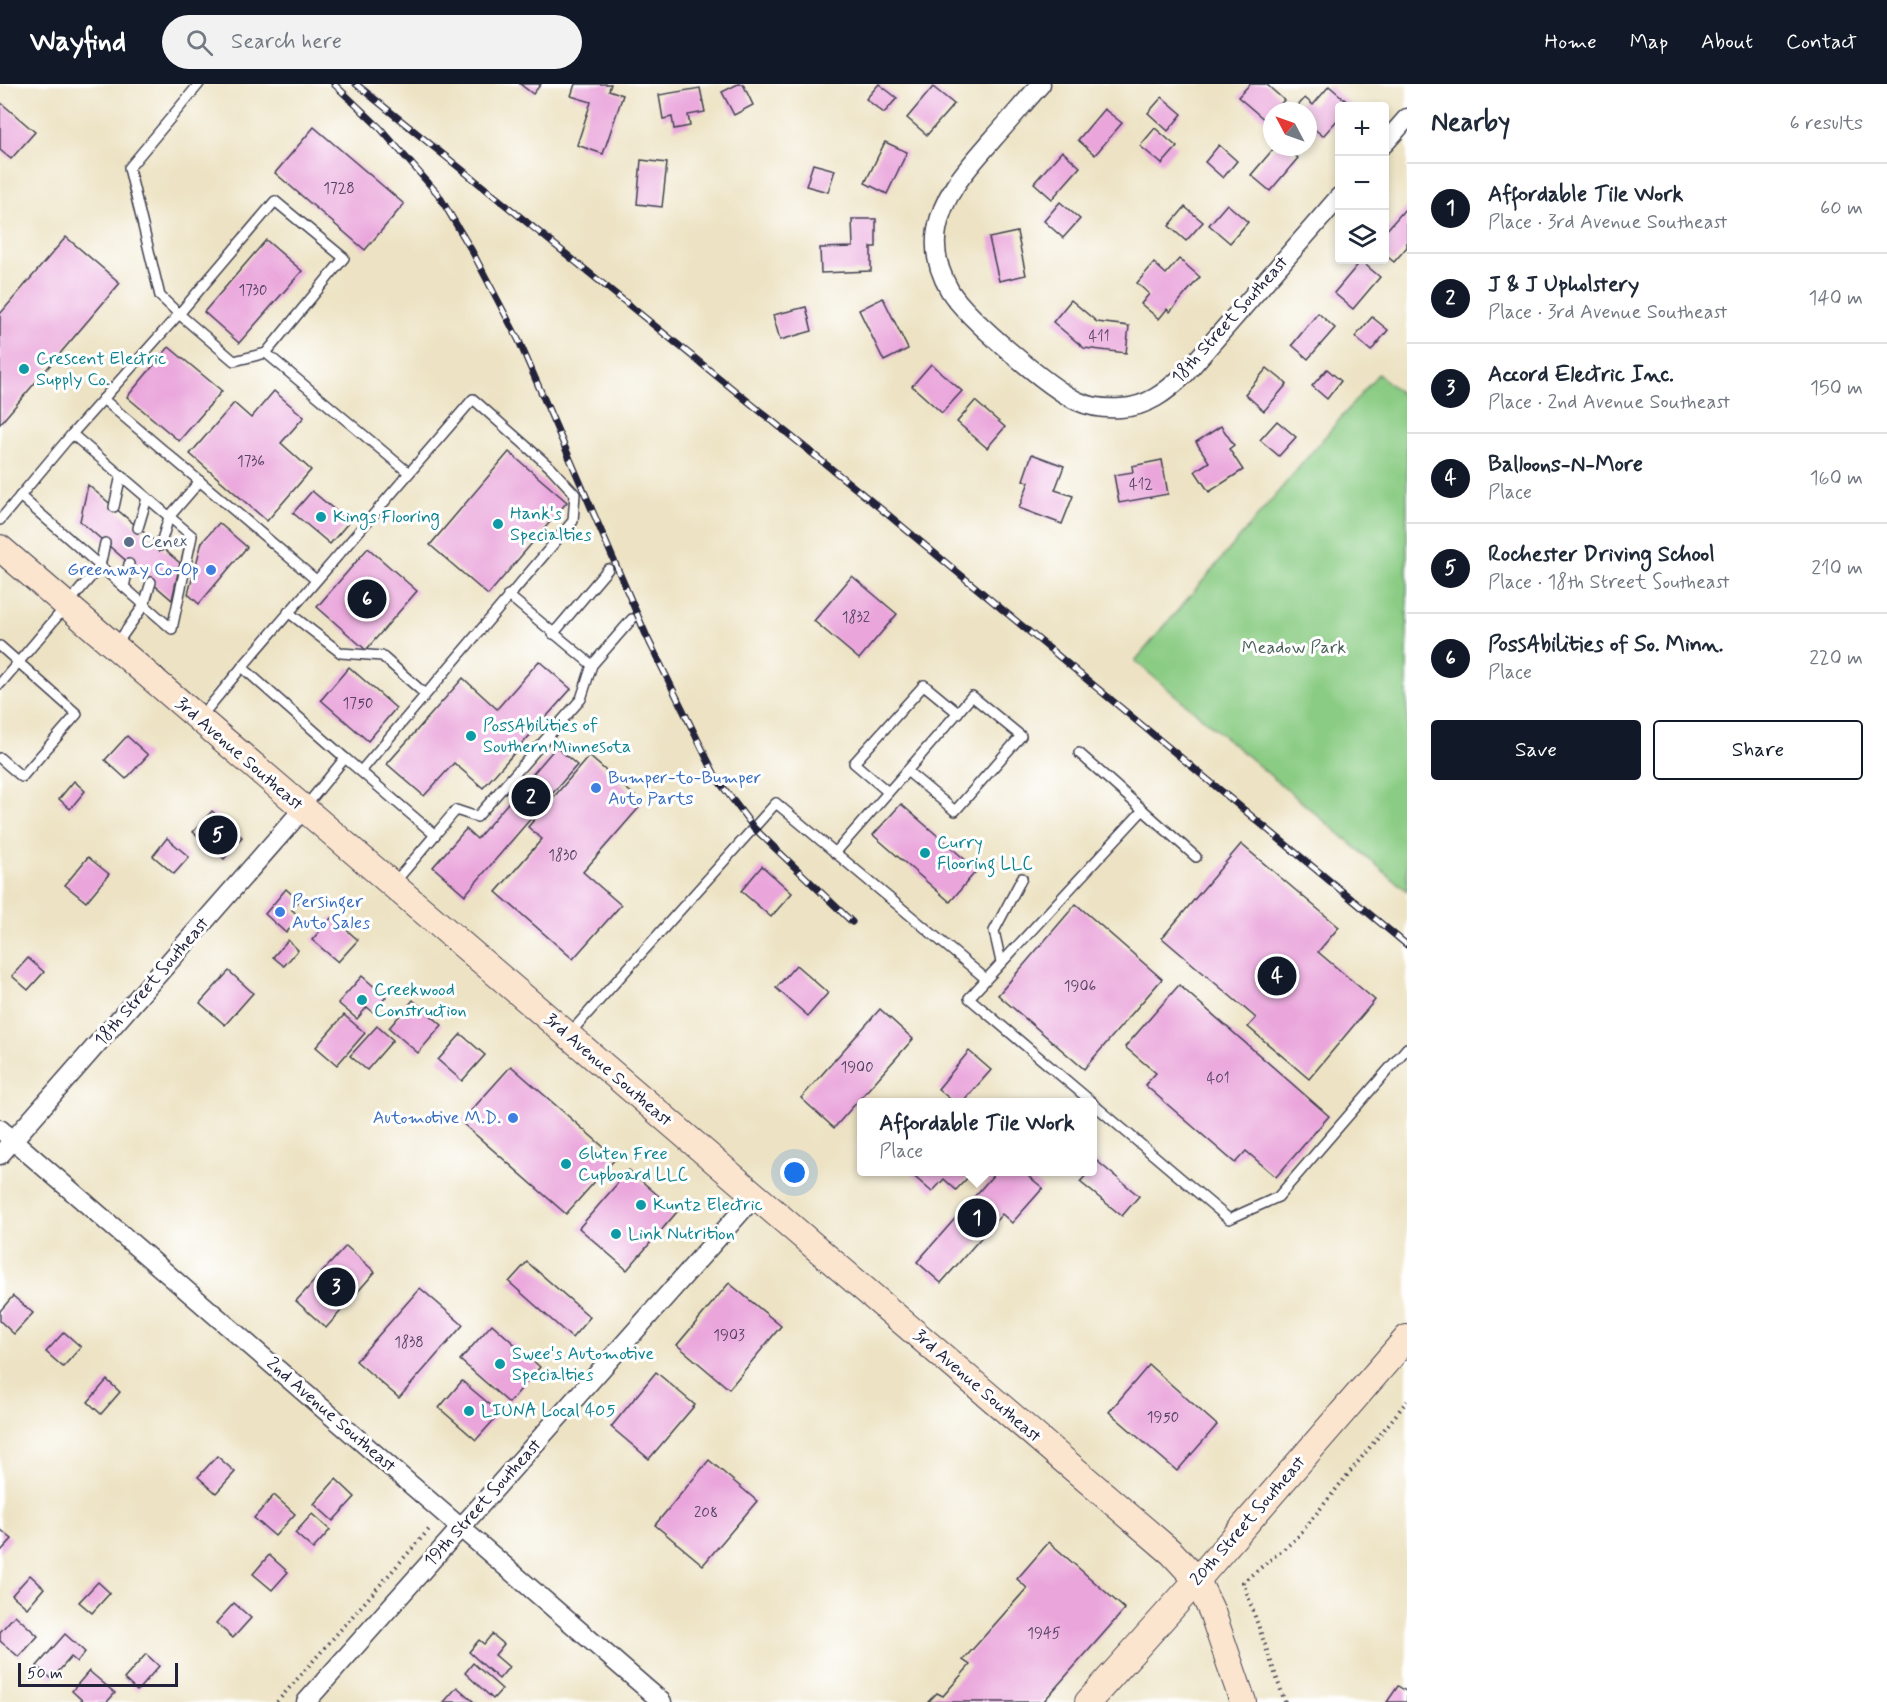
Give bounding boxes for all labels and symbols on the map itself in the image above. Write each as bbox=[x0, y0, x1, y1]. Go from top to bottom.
north arrow bbox=[1263, 102, 1317, 156]
house number: 1728 bbox=[323, 179, 355, 199]
street label: 18th Street Southeast bbox=[1166, 251, 1294, 389]
house number: 1730 bbox=[239, 281, 267, 301]
house number: 411 bbox=[1088, 327, 1110, 347]
place label: Crescent Electric Supply Co. bbox=[36, 347, 166, 392]
marker: Crescent Electric Supply Co. bbox=[17, 362, 31, 376]
house number: 1736 bbox=[237, 452, 265, 472]
house number: 412 bbox=[1129, 475, 1153, 495]
place label: Hank's Specialties bbox=[510, 502, 592, 547]
place label: Kings Flooring bbox=[333, 505, 440, 530]
marker: Kings Flooring bbox=[314, 510, 328, 524]
marker: Hank's Specialties bbox=[491, 517, 505, 531]
place label: Cenex bbox=[141, 530, 188, 554]
marker: Cenex bbox=[122, 535, 136, 549]
place label: Greenway Co-Op bbox=[67, 558, 199, 582]
marker: Greenway Co-Op bbox=[204, 563, 218, 577]
pin: 6 bbox=[348, 576, 386, 622]
house number: 1832 bbox=[842, 608, 870, 628]
park label: Meadow Park bbox=[1242, 636, 1346, 660]
street label: 3rd Avenue Southeast bbox=[170, 692, 308, 817]
house number: 1750 bbox=[343, 694, 373, 714]
place label: PossAbilities of Southern Minnesota bbox=[483, 714, 631, 759]
marker: PossAbilities of Southern Minnesota bbox=[464, 729, 478, 743]
place label: Bumper-to-Bumper Auto Parts bbox=[608, 766, 762, 811]
pin: 2 bbox=[512, 774, 550, 820]
marker: Bumper-to-Bumper Auto Parts bbox=[589, 781, 603, 795]
pin: 5 bbox=[198, 812, 238, 858]
place label: Curry Flooring LLC bbox=[937, 831, 1033, 878]
house number: 1830 bbox=[548, 846, 578, 866]
marker: Curry Flooring LLC bbox=[918, 846, 932, 860]
place label: Persinger Auto Sales bbox=[292, 890, 370, 935]
marker: Persinger Auto Sales bbox=[273, 905, 287, 919]
street label: 18th Street Southeast bbox=[89, 912, 215, 1052]
pin: 4 bbox=[1258, 954, 1296, 998]
house number: 1906 bbox=[1064, 977, 1096, 997]
place label: Creekwood Construction bbox=[374, 978, 467, 1023]
marker: Creekwood Construction bbox=[355, 993, 369, 1007]
street label: 3rd Avenue Southeast bbox=[539, 1008, 677, 1133]
house number: 1900 bbox=[840, 1058, 874, 1078]
house number: 401 bbox=[1206, 1069, 1230, 1089]
place label: Automotive M.D. bbox=[373, 1106, 501, 1130]
marker: Automotive M.D. bbox=[506, 1111, 520, 1125]
place label: Gluten Free Cupboard LLC bbox=[578, 1142, 688, 1187]
marker: Gluten Free Cupboard LLC bbox=[559, 1157, 573, 1171]
your location bbox=[780, 1158, 809, 1187]
place label: Kuntz Electric bbox=[653, 1193, 763, 1217]
pin: 1 bbox=[958, 1196, 996, 1240]
marker: Kuntz Electric bbox=[634, 1198, 648, 1212]
place label: Link Nutrition bbox=[628, 1222, 735, 1246]
marker: Link Nutrition bbox=[609, 1227, 623, 1241]
pin: 3 bbox=[316, 1264, 356, 1310]
street label: 3rd Avenue Southeast bbox=[908, 1324, 1046, 1449]
house number: 1903 bbox=[713, 1326, 745, 1346]
house number: 1838 bbox=[394, 1333, 424, 1353]
place label: Swee's Automotive Specialties bbox=[512, 1342, 654, 1387]
street label: 2nd Avenue Southeast bbox=[261, 1352, 401, 1478]
marker: Swee's Automotive Specialties bbox=[493, 1357, 507, 1371]
place label: LIUNA Local 405 bbox=[481, 1399, 615, 1423]
marker: LIUNA Local 405 bbox=[462, 1404, 476, 1418]
house number: 1950 bbox=[1147, 1408, 1179, 1428]
street label: 19th Street Southeast bbox=[419, 1433, 547, 1572]
street label: 20th Street Southeast bbox=[1185, 1450, 1312, 1591]
house number: 208 bbox=[694, 1503, 718, 1523]
house number: 1945 bbox=[1027, 1624, 1061, 1644]
scale bar bbox=[18, 1660, 178, 1688]

